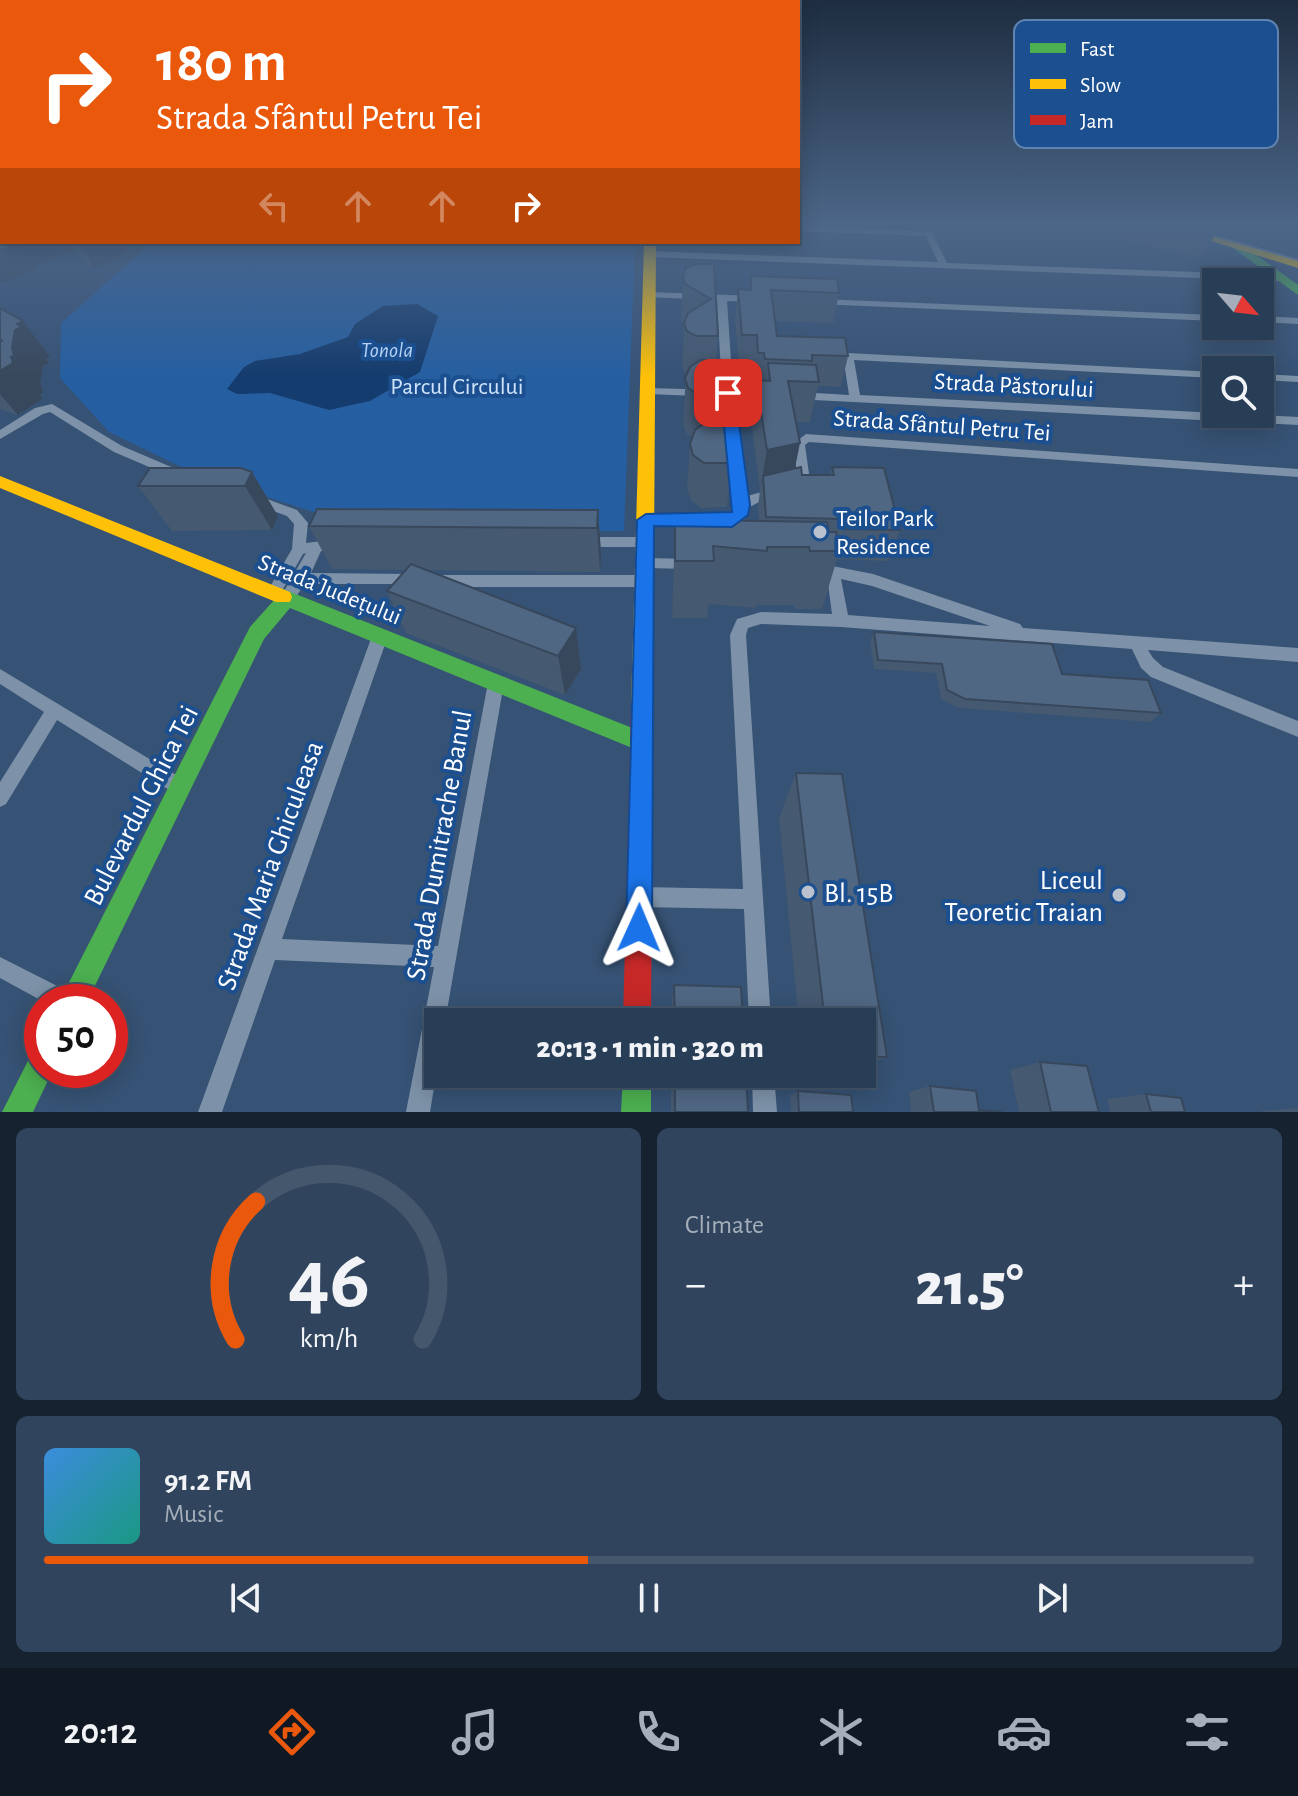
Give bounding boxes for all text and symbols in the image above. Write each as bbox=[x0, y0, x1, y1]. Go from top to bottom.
legend bbox=[1014, 20, 1278, 148]
icon: right bbox=[24, 32, 128, 136]
text: 180 m bbox=[156, 35, 287, 91]
text: Fast bbox=[1080, 38, 1114, 60]
text: Slow bbox=[1080, 74, 1121, 96]
text: Strada Sfântul Petru Tei bbox=[156, 100, 482, 136]
text: Jam bbox=[1080, 110, 1114, 132]
icon: left bbox=[252, 184, 296, 228]
icon: ahead bbox=[336, 184, 380, 228]
icon: ahead bbox=[420, 184, 464, 228]
icon: right bbox=[504, 184, 548, 228]
north arrow bbox=[1202, 268, 1274, 340]
map controls bbox=[1202, 268, 1274, 428]
water label: Tonola bbox=[361, 339, 413, 361]
button: search bbox=[1202, 356, 1274, 428]
pin bbox=[694, 359, 762, 427]
street label: Strada Păstorului bbox=[934, 370, 1094, 402]
icon: arrive bbox=[706, 371, 750, 415]
park label: Parcul Circului bbox=[390, 375, 524, 399]
street label: Strada Sfântul Petru Tei bbox=[833, 406, 1051, 446]
place label: Teilor Park Residence bbox=[836, 507, 934, 559]
marker: Teilor Park Residence bbox=[811, 523, 829, 541]
street label: Strada Județului bbox=[254, 550, 405, 630]
street label: Bulevardul Ghica Tei bbox=[79, 702, 204, 910]
street label: Strada Dumitrache Banul bbox=[402, 708, 478, 983]
street label: Strada Maria Ghiculeasa bbox=[213, 737, 329, 994]
place label: Liceul Teoretic Traian bbox=[944, 867, 1103, 927]
place label: Bl. 15B bbox=[824, 880, 893, 908]
marker: Bl. 15B bbox=[799, 883, 817, 901]
position arrow bbox=[597, 886, 681, 970]
marker: Liceul Teoretic Traian bbox=[1110, 886, 1128, 904]
speed limit sign: 50 bbox=[24, 984, 128, 1088]
text: 20:13 · 1 min · 320 m bbox=[536, 1033, 764, 1063]
text: Climate bbox=[685, 1212, 764, 1238]
text: 46 bbox=[287, 1239, 370, 1323]
text: 21.5° bbox=[915, 1256, 1024, 1316]
text: − bbox=[685, 1263, 706, 1307]
text: + bbox=[1233, 1263, 1254, 1307]
text: km/h bbox=[299, 1324, 358, 1353]
text: 91.2 FM bbox=[164, 1466, 252, 1496]
text: Music bbox=[164, 1501, 223, 1527]
icon: previous bbox=[224, 1576, 268, 1620]
icon: pause bbox=[627, 1576, 671, 1620]
icon: next bbox=[1030, 1576, 1074, 1620]
icon: directions bbox=[264, 1704, 320, 1760]
icon: music bbox=[447, 1704, 503, 1760]
icon: phone bbox=[630, 1704, 686, 1760]
icon: climate bbox=[813, 1704, 869, 1760]
icon: car bbox=[996, 1704, 1052, 1760]
icon: filters bbox=[1179, 1704, 1235, 1760]
text: 20:12 bbox=[63, 1714, 137, 1750]

